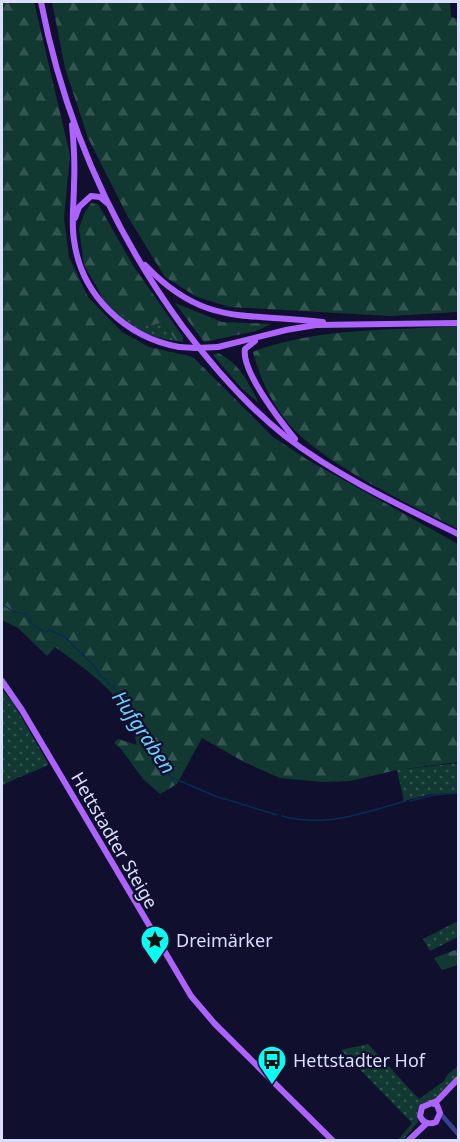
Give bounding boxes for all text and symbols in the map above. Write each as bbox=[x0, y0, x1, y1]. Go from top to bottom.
water label: Hufgraben bbox=[106, 685, 182, 779]
street label: Hettstadter Steige bbox=[66, 767, 164, 913]
place icon: Dreimärker bbox=[139, 924, 171, 966]
place label: Dreimärker bbox=[176, 928, 273, 952]
bus stop icon: Hettstadter Hof bbox=[256, 1044, 288, 1086]
place label: Hettstadter Hof bbox=[293, 1048, 426, 1072]

